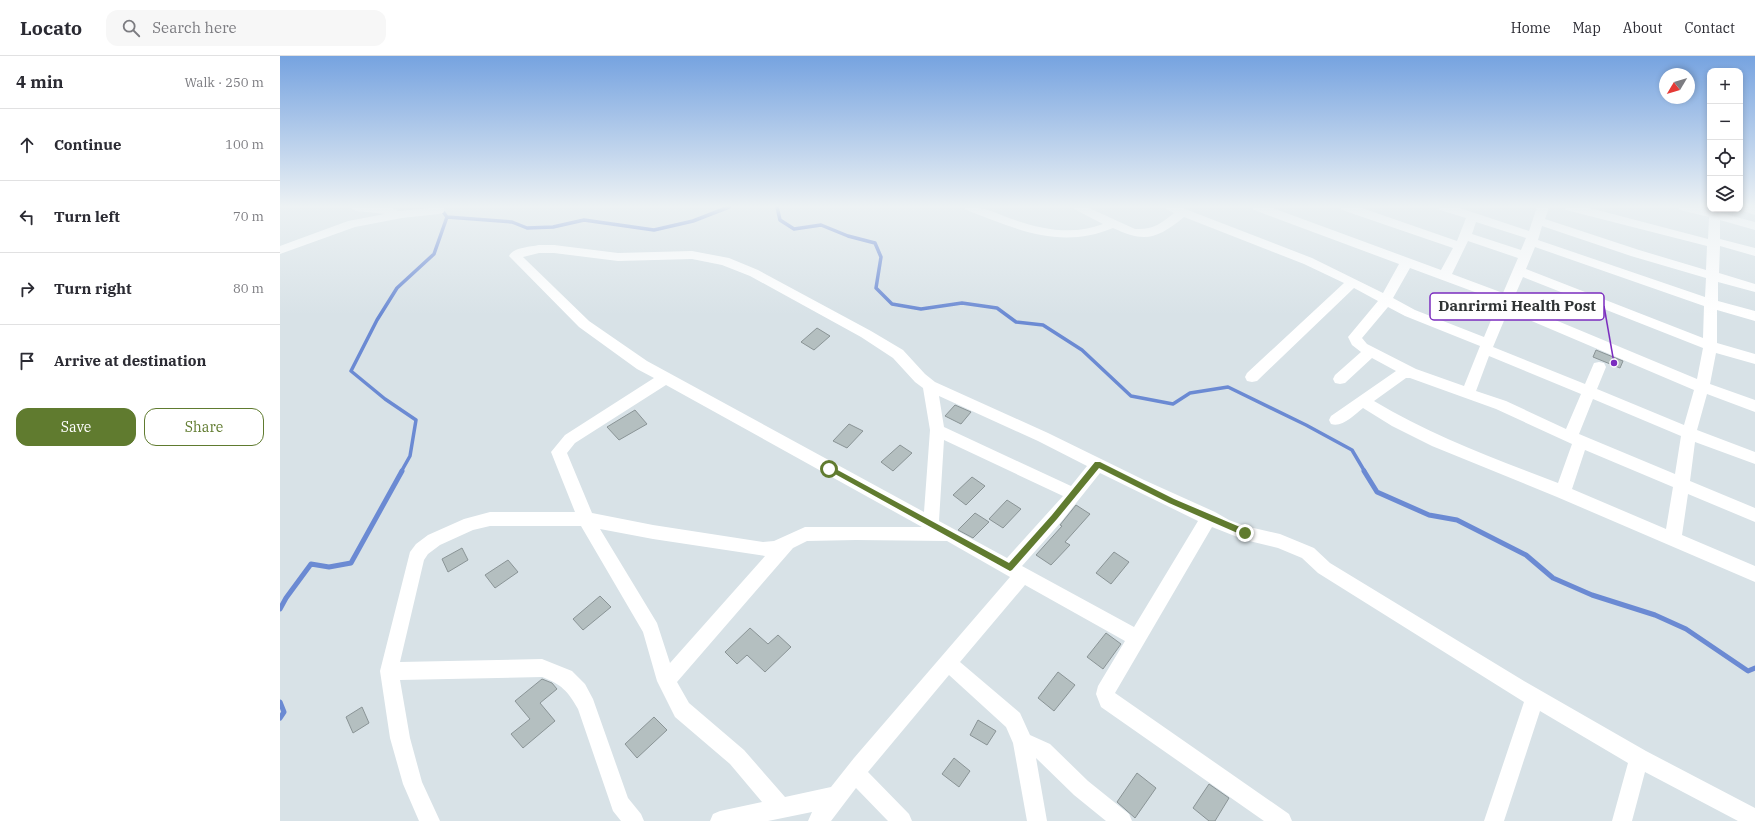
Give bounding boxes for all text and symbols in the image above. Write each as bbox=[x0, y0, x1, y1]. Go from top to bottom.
search box bbox=[106, 10, 386, 46]
text: Locato bbox=[20, 16, 82, 40]
icon: search bbox=[120, 17, 142, 39]
text: Search here bbox=[152, 18, 237, 37]
text: Home bbox=[1511, 19, 1550, 37]
text: Map bbox=[1572, 19, 1601, 37]
text: About bbox=[1623, 19, 1662, 37]
text: Contact bbox=[1684, 19, 1735, 37]
north arrow bbox=[1659, 68, 1695, 104]
map controls bbox=[1707, 68, 1743, 212]
button: + bbox=[1707, 68, 1743, 104]
text: 4 min bbox=[16, 71, 64, 93]
text: Walk · 250 m bbox=[185, 74, 264, 91]
button: − bbox=[1707, 104, 1743, 140]
icon: ahead bbox=[16, 134, 38, 156]
text: Continue bbox=[54, 135, 121, 154]
text: 100 m bbox=[225, 136, 264, 153]
button: locate bbox=[1707, 140, 1743, 176]
button: layers bbox=[1707, 176, 1743, 212]
icon: left bbox=[16, 206, 38, 228]
text: Turn left bbox=[54, 207, 120, 226]
text: 70 m bbox=[233, 208, 264, 225]
icon: right bbox=[16, 278, 38, 300]
text: Turn right bbox=[54, 279, 132, 298]
text: 80 m bbox=[233, 280, 264, 297]
callout: Danrirmi Health Post bbox=[1430, 293, 1604, 320]
text: Danrirmi Health Post bbox=[1438, 296, 1596, 315]
icon: arrive bbox=[16, 350, 38, 372]
text: Arrive at destination bbox=[54, 351, 206, 370]
button: Save bbox=[16, 408, 136, 446]
button: Share bbox=[144, 408, 264, 446]
route start bbox=[820, 460, 838, 478]
route end bbox=[1236, 524, 1254, 542]

